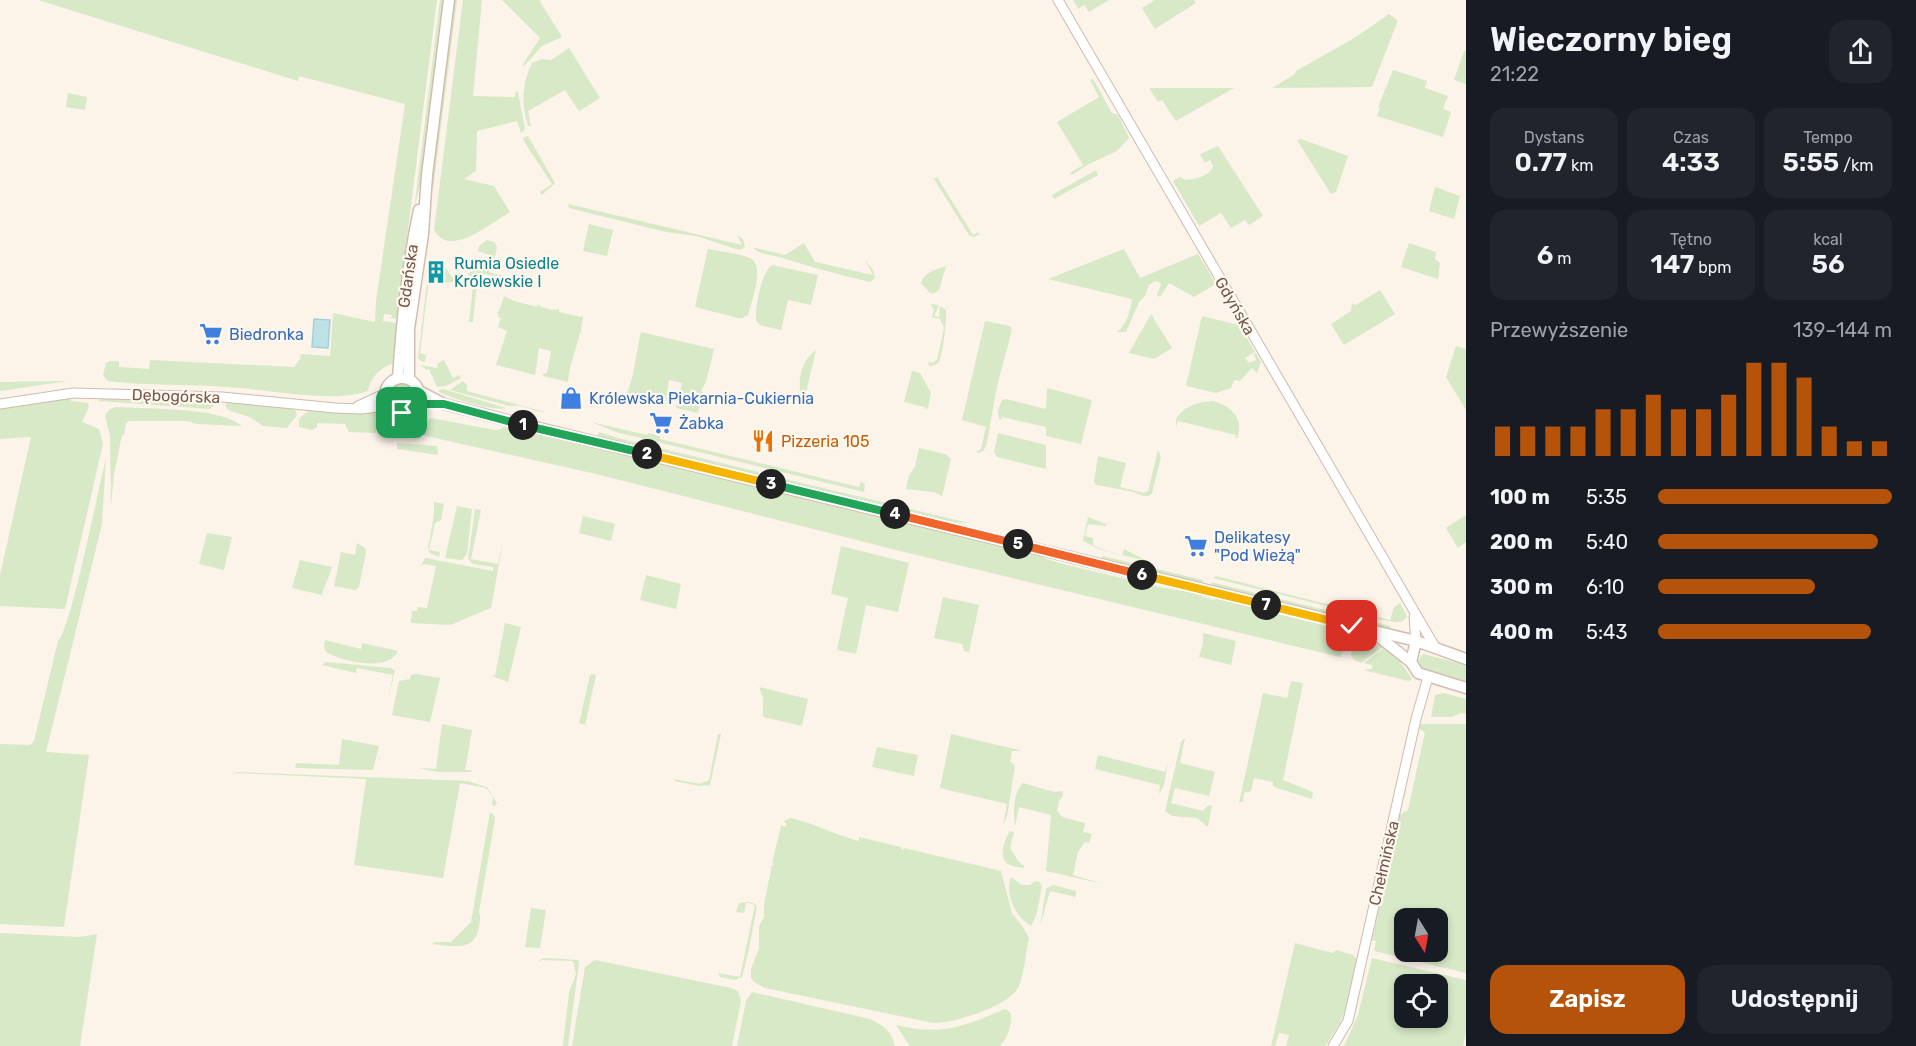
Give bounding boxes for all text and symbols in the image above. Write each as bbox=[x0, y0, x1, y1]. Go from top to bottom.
text: Wieczorny bieg bbox=[1490, 20, 1732, 59]
button: share bbox=[1829, 20, 1892, 83]
text: 21:22 bbox=[1490, 62, 1539, 86]
text: Dystans bbox=[1524, 128, 1584, 147]
text: Czas bbox=[1673, 128, 1709, 147]
text: Tempo bbox=[1803, 128, 1853, 147]
text: 0.77 bbox=[1515, 147, 1567, 178]
text: 4:33 bbox=[1662, 147, 1720, 178]
text: 5:55 bbox=[1783, 147, 1839, 178]
text: km bbox=[1567, 156, 1593, 175]
text: /km bbox=[1839, 156, 1873, 175]
text: Tętno bbox=[1670, 230, 1712, 249]
text: kcal bbox=[1813, 230, 1843, 249]
text: 6 bbox=[1537, 240, 1553, 271]
street label: Gdańska bbox=[394, 243, 422, 309]
text: m bbox=[1553, 249, 1571, 268]
text: 147 bbox=[1651, 249, 1694, 280]
text: 56 bbox=[1811, 249, 1845, 280]
place label: Rumia Osiedle Królewskie I bbox=[454, 254, 559, 291]
text: bpm bbox=[1694, 258, 1731, 277]
building icon: Rumia Osiedle Królewskie I bbox=[423, 259, 449, 285]
street label: Gdyńska bbox=[1211, 274, 1259, 338]
text: Przewyższenie bbox=[1490, 318, 1628, 342]
text: 139–144 m bbox=[1793, 318, 1892, 342]
supermarket icon: Biedronka bbox=[198, 321, 224, 347]
place label: Biedronka bbox=[229, 325, 304, 344]
street label: Dębogórska bbox=[131, 385, 221, 408]
shop icon: Królewska Piekarnia-Cukiernia bbox=[558, 385, 584, 411]
pin bbox=[376, 387, 427, 438]
place label: Królewska Piekarnia-Cukiernia bbox=[589, 389, 814, 408]
icon: arrive bbox=[385, 396, 418, 429]
pin: 1 bbox=[508, 410, 538, 440]
supermarket icon: Żabka bbox=[648, 410, 674, 436]
place label: Żabka bbox=[679, 414, 724, 433]
text: 1 bbox=[519, 415, 527, 434]
restaurant icon: Pizzeria 105 bbox=[750, 428, 776, 454]
place label: Pizzeria 105 bbox=[781, 432, 870, 451]
pin: 2 bbox=[632, 439, 662, 469]
text: 2 bbox=[642, 444, 652, 463]
pin: 3 bbox=[756, 469, 786, 499]
text: 3 bbox=[766, 474, 776, 493]
text: 100 m bbox=[1490, 485, 1550, 509]
text: 5:35 bbox=[1586, 485, 1627, 509]
pin: 4 bbox=[880, 499, 910, 529]
text: 4 bbox=[890, 504, 900, 523]
place label: Delikatesy "Pod Wieżą" bbox=[1214, 528, 1301, 565]
pin: 5 bbox=[1003, 529, 1033, 559]
text: 200 m bbox=[1490, 530, 1553, 554]
text: 5:40 bbox=[1586, 530, 1628, 554]
supermarket icon: Delikatesy "Pod Wieżą" bbox=[1183, 533, 1209, 559]
text: 5 bbox=[1013, 534, 1023, 553]
pin: 6 bbox=[1127, 560, 1157, 590]
text: 6 bbox=[1137, 565, 1147, 584]
text: 300 m bbox=[1490, 575, 1553, 599]
text: 6:10 bbox=[1586, 575, 1624, 599]
pin: 7 bbox=[1251, 590, 1281, 620]
text: 7 bbox=[1261, 595, 1271, 614]
pin bbox=[1326, 600, 1377, 651]
icon: check bbox=[1335, 609, 1368, 642]
text: 400 m bbox=[1490, 620, 1553, 644]
text: 5:43 bbox=[1586, 620, 1627, 644]
street label: Chełmińska bbox=[1365, 819, 1403, 907]
north arrow bbox=[1394, 908, 1448, 962]
map controls bbox=[1394, 908, 1448, 1028]
button: Zapisz bbox=[1490, 965, 1685, 1034]
button: Udostępnij bbox=[1697, 965, 1892, 1034]
button: locate bbox=[1394, 974, 1448, 1028]

